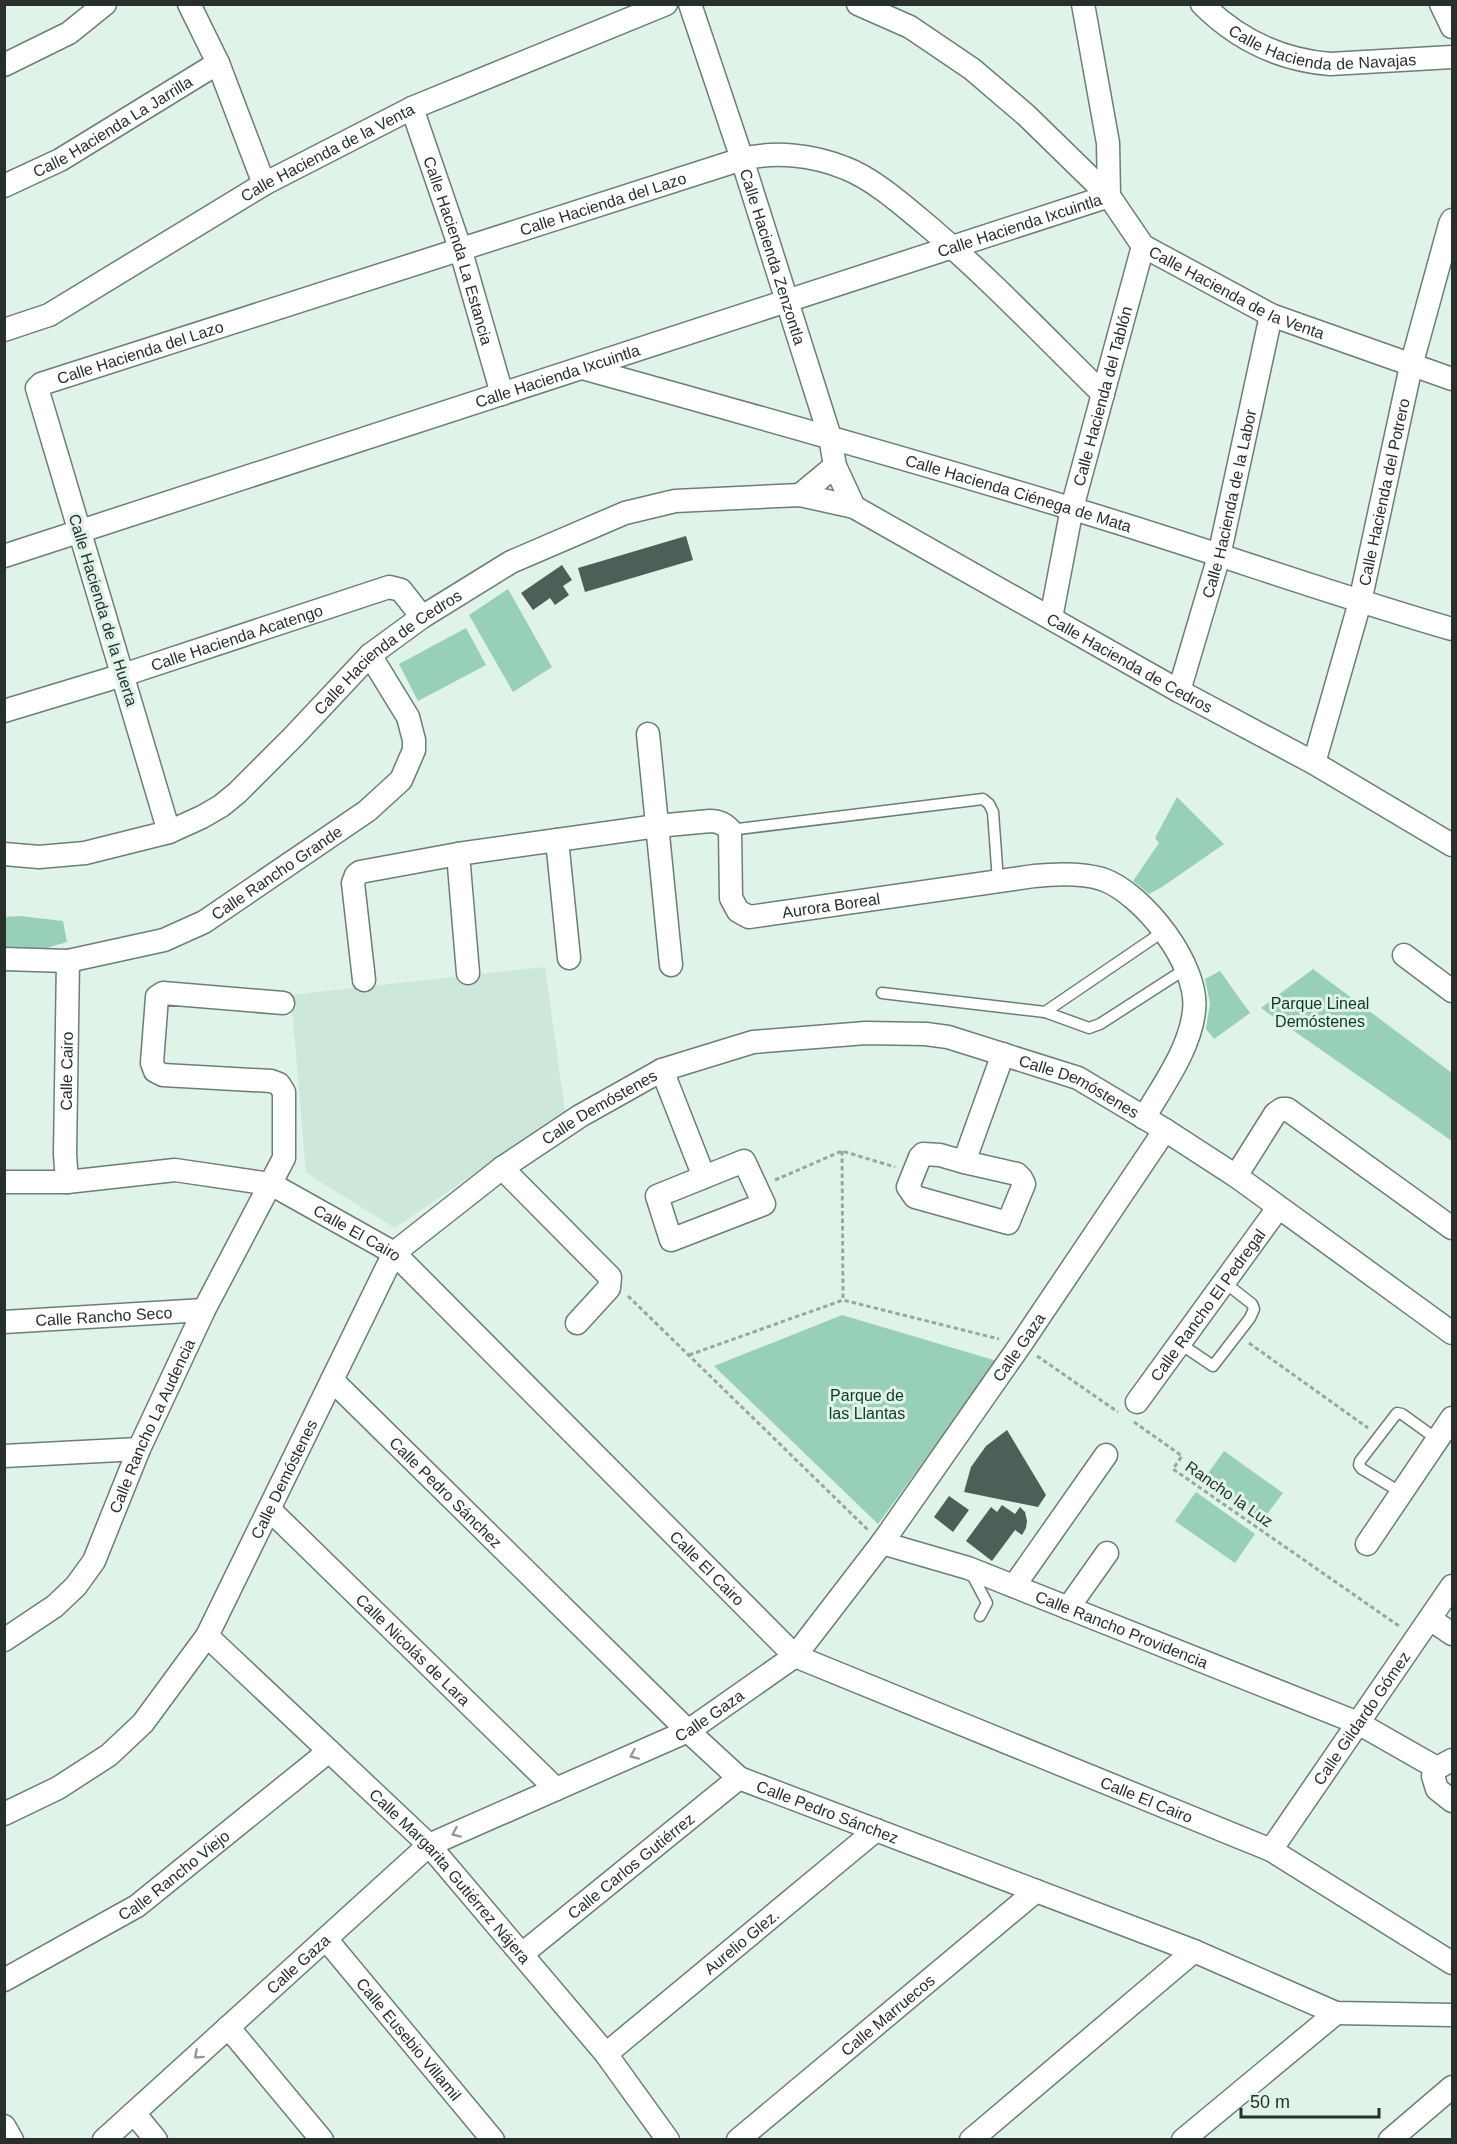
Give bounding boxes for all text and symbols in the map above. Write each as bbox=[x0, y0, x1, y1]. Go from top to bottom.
street label: Calle Hacienda de Navajas bbox=[1226, 21, 1417, 73]
street label: Calle Hacienda La Jarrilla bbox=[30, 72, 195, 180]
street label: Calle Hacienda de la Venta bbox=[238, 100, 417, 205]
street label: Calle Hacienda La Estancia bbox=[421, 154, 496, 347]
street label: Calle Hacienda Zenzontla bbox=[737, 167, 809, 347]
street label: Calle Hacienda del Lazo bbox=[518, 169, 688, 238]
street label: Calle Hacienda Ixcuintla bbox=[935, 190, 1104, 260]
street label: Calle Hacienda de la Venta bbox=[1146, 242, 1327, 342]
street label: Calle Hacienda del Tablón bbox=[1070, 304, 1135, 488]
street label: Calle Hacienda del Lazo bbox=[55, 318, 225, 387]
street label: Calle Hacienda Ixcuintla bbox=[473, 341, 642, 410]
street label: Calle Hacienda del Potrero bbox=[1355, 397, 1412, 587]
street label: Calle Hacienda de la Labor bbox=[1199, 407, 1259, 600]
street label: Calle Hacienda Ciénega de Mata bbox=[903, 451, 1134, 535]
street label: Calle Hacienda de la Huerta bbox=[66, 512, 140, 708]
street label: Calle Hacienda de Cedros bbox=[311, 586, 464, 718]
street label: Calle Hacienda Acatengo bbox=[149, 601, 325, 674]
street label: Calle Hacienda de Cedros bbox=[1044, 610, 1215, 716]
street label: Calle Rancho Grande bbox=[208, 822, 345, 923]
street label: Aurora Boreal bbox=[781, 890, 881, 921]
park label: Parque Lineal Demóstenes bbox=[1271, 995, 1369, 1030]
street label: Calle Cairo bbox=[57, 1031, 75, 1111]
street label: Calle Demóstenes bbox=[1017, 1051, 1142, 1121]
street label: Calle Demóstenes bbox=[539, 1066, 660, 1148]
street label: Calle El Cairo bbox=[311, 1201, 405, 1264]
street label: Calle Rancho El Pedregal bbox=[1147, 1226, 1268, 1384]
street label: Calle Rancho Seco bbox=[35, 1303, 173, 1329]
street label: Calle Gaza bbox=[989, 1310, 1048, 1385]
street label: Calle Rancho La Audencia bbox=[106, 1336, 198, 1515]
park label: Parque de las Llantas bbox=[829, 1387, 905, 1422]
street label: Calle Demóstenes bbox=[247, 1417, 320, 1542]
street label: Calle Pedro Sánchez bbox=[386, 1433, 505, 1551]
street label: Rancho la Luz bbox=[1182, 1458, 1276, 1530]
street label: Calle El Cairo bbox=[667, 1527, 748, 1609]
street label: Calle Rancho Providencia bbox=[1033, 1587, 1211, 1671]
street label: Calle Nicolás de Lara bbox=[353, 1590, 474, 1709]
street label: Calle Gildardo Gómez bbox=[1310, 1648, 1413, 1788]
street label: Calle Gaza bbox=[672, 1686, 747, 1744]
one-way arrow bbox=[630, 1748, 641, 1760]
street label: Calle El Cairo bbox=[1098, 1773, 1195, 1826]
street label: Calle Pedro Sánchez bbox=[754, 1777, 901, 1846]
street label: Calle Margarita Gutiérrez Nájera bbox=[366, 1785, 534, 1967]
street label: Calle Carlos Gutiérrez bbox=[564, 1810, 697, 1922]
one-way arrow bbox=[451, 1826, 462, 1838]
street label: Calle Rancho Viejo bbox=[115, 1827, 232, 1923]
street label: Aurelio Glez. bbox=[701, 1906, 782, 1977]
street label: Calle Gaza bbox=[263, 1931, 333, 1997]
street label: Calle Marruecos bbox=[837, 1971, 938, 2059]
street label: Calle Eusebio Villamil bbox=[353, 1974, 465, 2104]
one-way arrow bbox=[194, 2048, 204, 2059]
scale bar bbox=[1241, 2081, 1379, 2119]
text: 50 m bbox=[1250, 2092, 1290, 2112]

